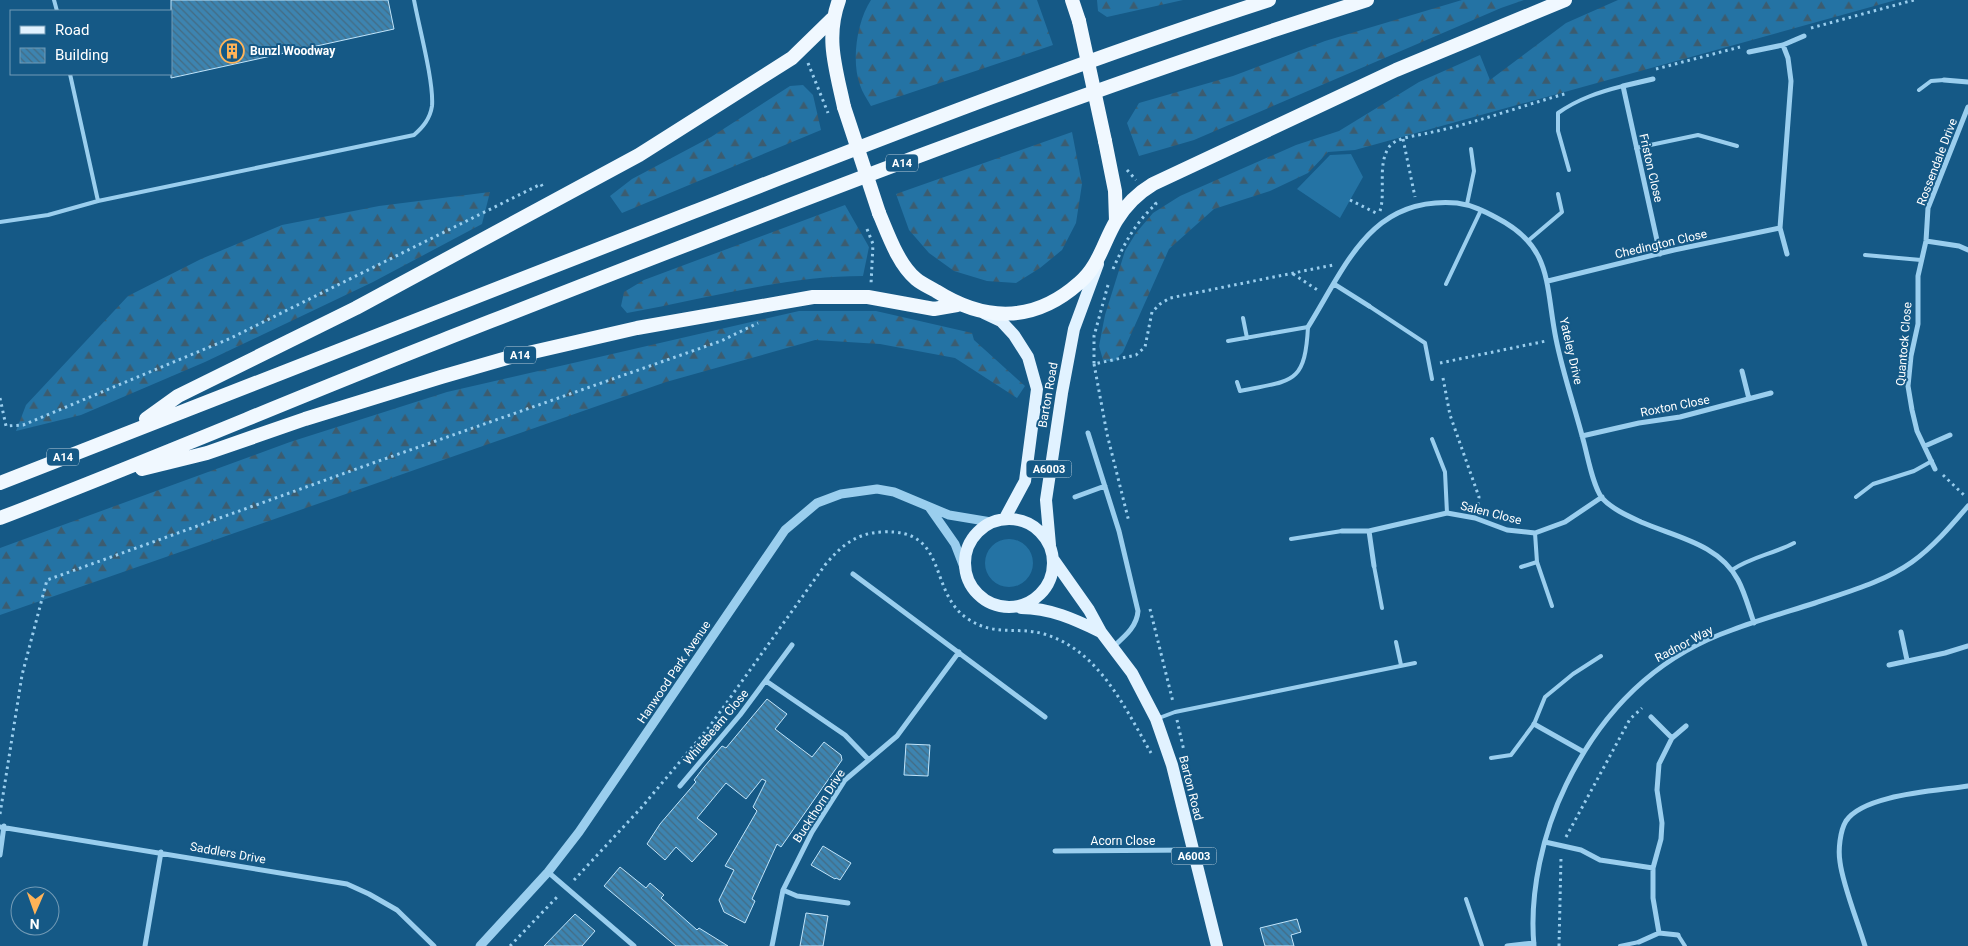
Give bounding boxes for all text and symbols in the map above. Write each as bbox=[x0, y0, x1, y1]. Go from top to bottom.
legend bbox=[10, 10, 172, 75]
text: Road bbox=[55, 21, 89, 39]
building icon: Bunzl Woodway bbox=[219, 38, 245, 64]
place label: Bunzl Woodway bbox=[250, 44, 336, 58]
text: Building bbox=[55, 46, 109, 64]
street label: Rossendale Drive bbox=[1914, 116, 1960, 208]
street label: Friston Close bbox=[1636, 132, 1666, 204]
road number: A14 bbox=[886, 154, 918, 172]
street label: Chedington Close bbox=[1614, 227, 1708, 261]
street label: Quantock Close bbox=[1893, 301, 1915, 387]
street label: Yateley Drive bbox=[1556, 316, 1586, 386]
road number: A14 bbox=[504, 346, 536, 364]
street label: Barton Road bbox=[1035, 361, 1061, 429]
street label: Roxton Close bbox=[1639, 392, 1711, 420]
road number: A14 bbox=[47, 448, 79, 466]
road number: A6003 bbox=[1026, 460, 1072, 478]
street label: Salen Close bbox=[1459, 499, 1523, 527]
street label: Hanwood Park Avenue bbox=[634, 618, 714, 726]
street label: Radnor Way bbox=[1653, 623, 1716, 665]
street label: Whitebeam Close bbox=[681, 687, 751, 767]
street label: Barton Road bbox=[1176, 754, 1206, 822]
street label: Buckthorn Drive bbox=[790, 767, 848, 845]
street label: Acorn Close bbox=[1091, 834, 1155, 848]
street label: Saddlers Drive bbox=[189, 839, 267, 867]
road number: A6003 bbox=[1172, 848, 1216, 864]
north arrow bbox=[10, 886, 60, 936]
text: N bbox=[29, 916, 40, 932]

